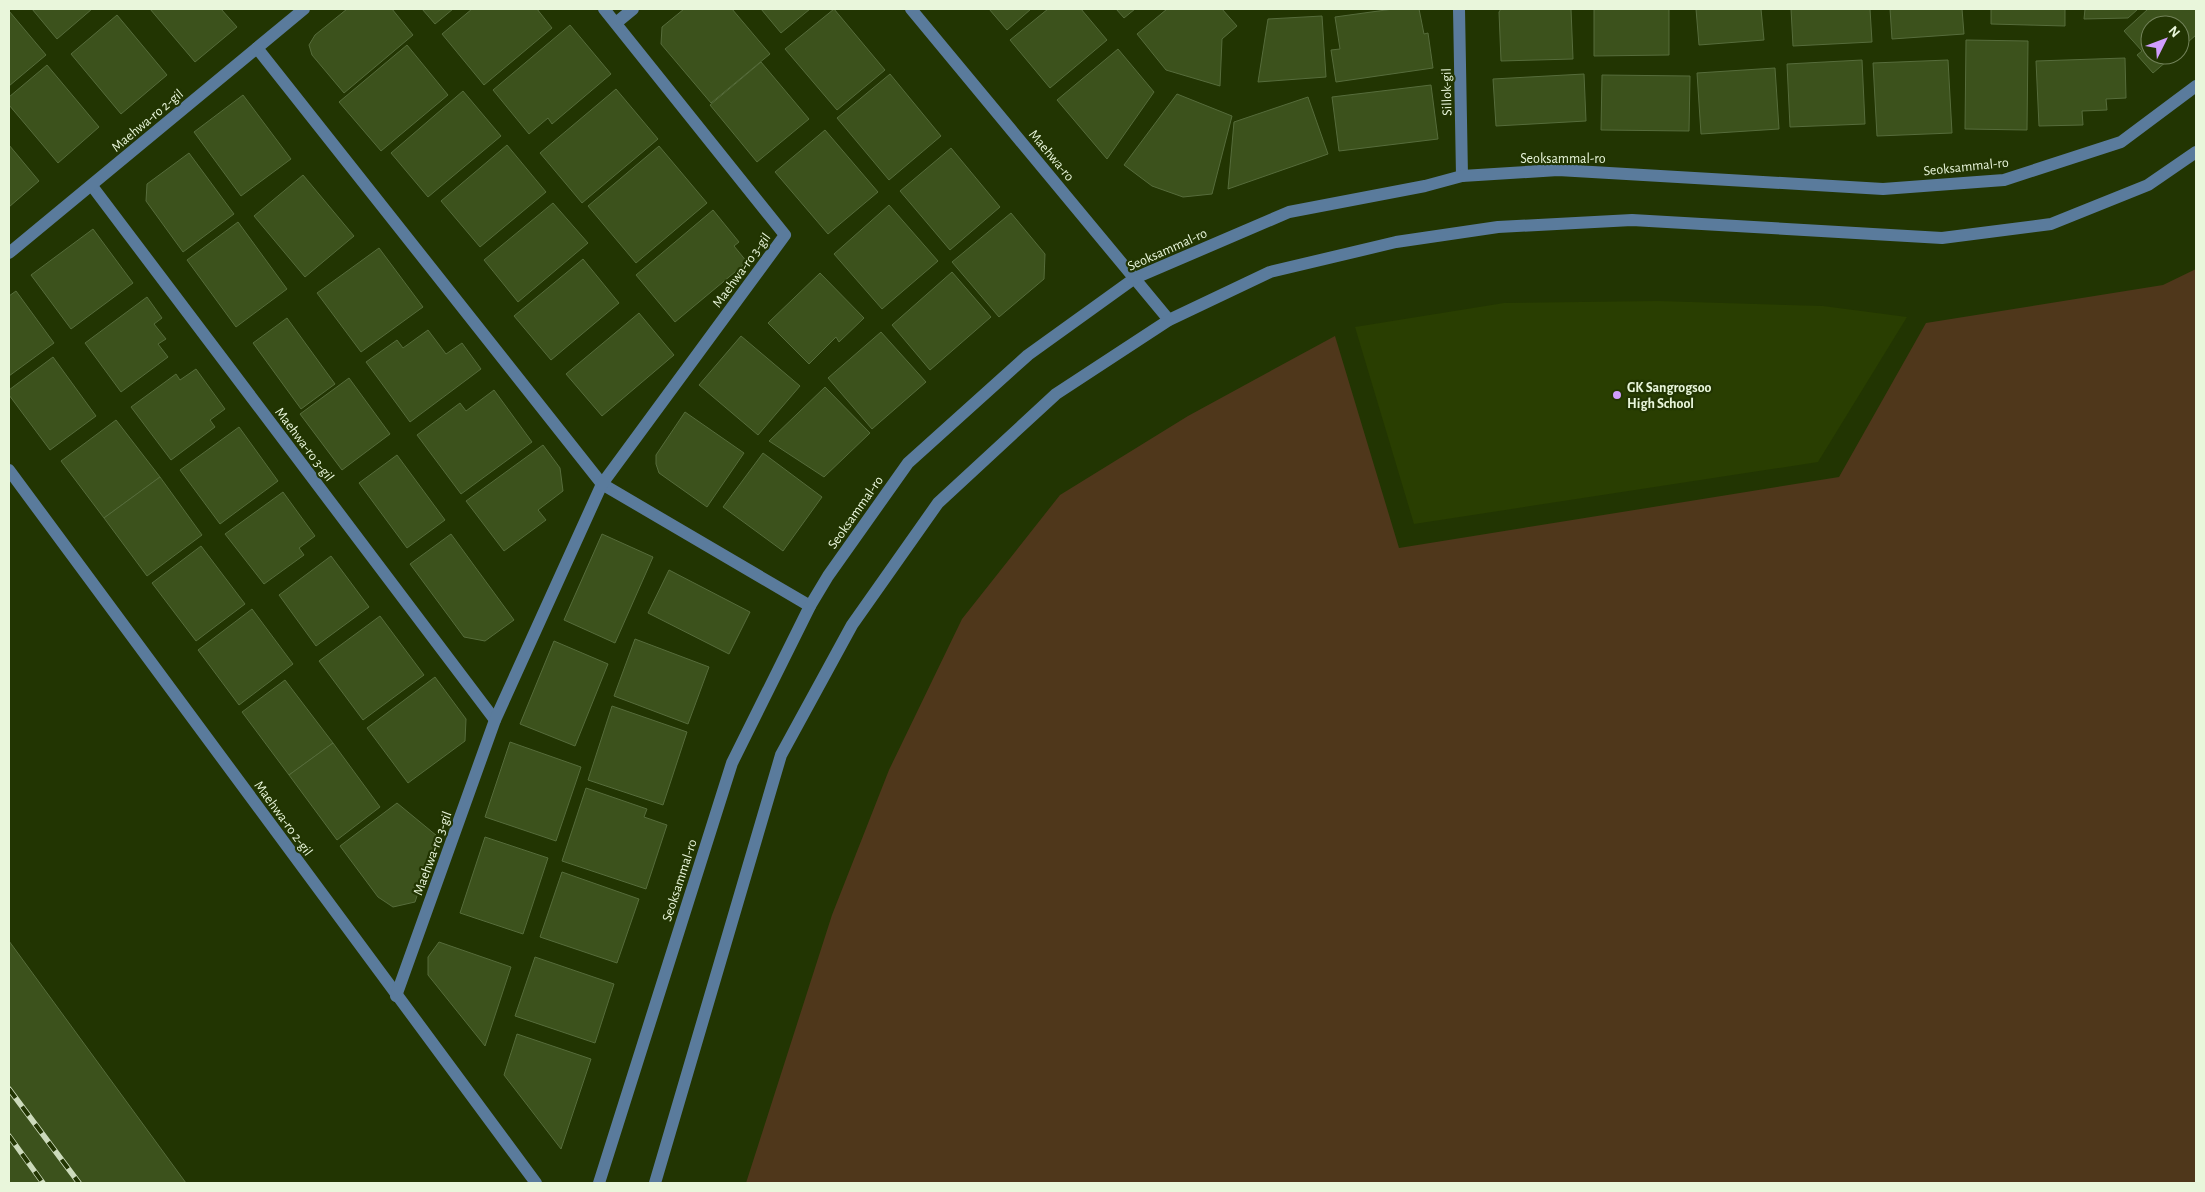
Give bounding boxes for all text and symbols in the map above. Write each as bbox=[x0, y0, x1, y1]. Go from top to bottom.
north arrow bbox=[2140, 15, 2190, 65]
text: N bbox=[2165, 24, 2182, 40]
street label: Sillok-gil bbox=[1440, 68, 1454, 116]
street label: Maehwa-ro 2-gil bbox=[109, 87, 186, 155]
street label: Maehwa-ro bbox=[1026, 127, 1077, 184]
street label: Seoksammal-ro bbox=[1520, 152, 1606, 166]
street label: Seoksammal-ro bbox=[1923, 156, 2009, 178]
street label: Seoksammal-ro bbox=[1126, 226, 1209, 274]
street label: Maehwa-ro 3-gil bbox=[710, 231, 773, 310]
place label: GK Sangrogsoo High School bbox=[1627, 381, 1712, 411]
marker: GK Sangrogsoo High School bbox=[1611, 389, 1623, 401]
street label: Maehwa-ro 3-gil bbox=[272, 405, 336, 484]
street label: Seoksammal-ro bbox=[826, 473, 886, 552]
street label: Maehwa-ro 2-gil bbox=[251, 779, 315, 859]
street label: Maehwa-ro 3-gil bbox=[411, 809, 455, 897]
street label: Seoksammal-ro bbox=[660, 837, 700, 923]

